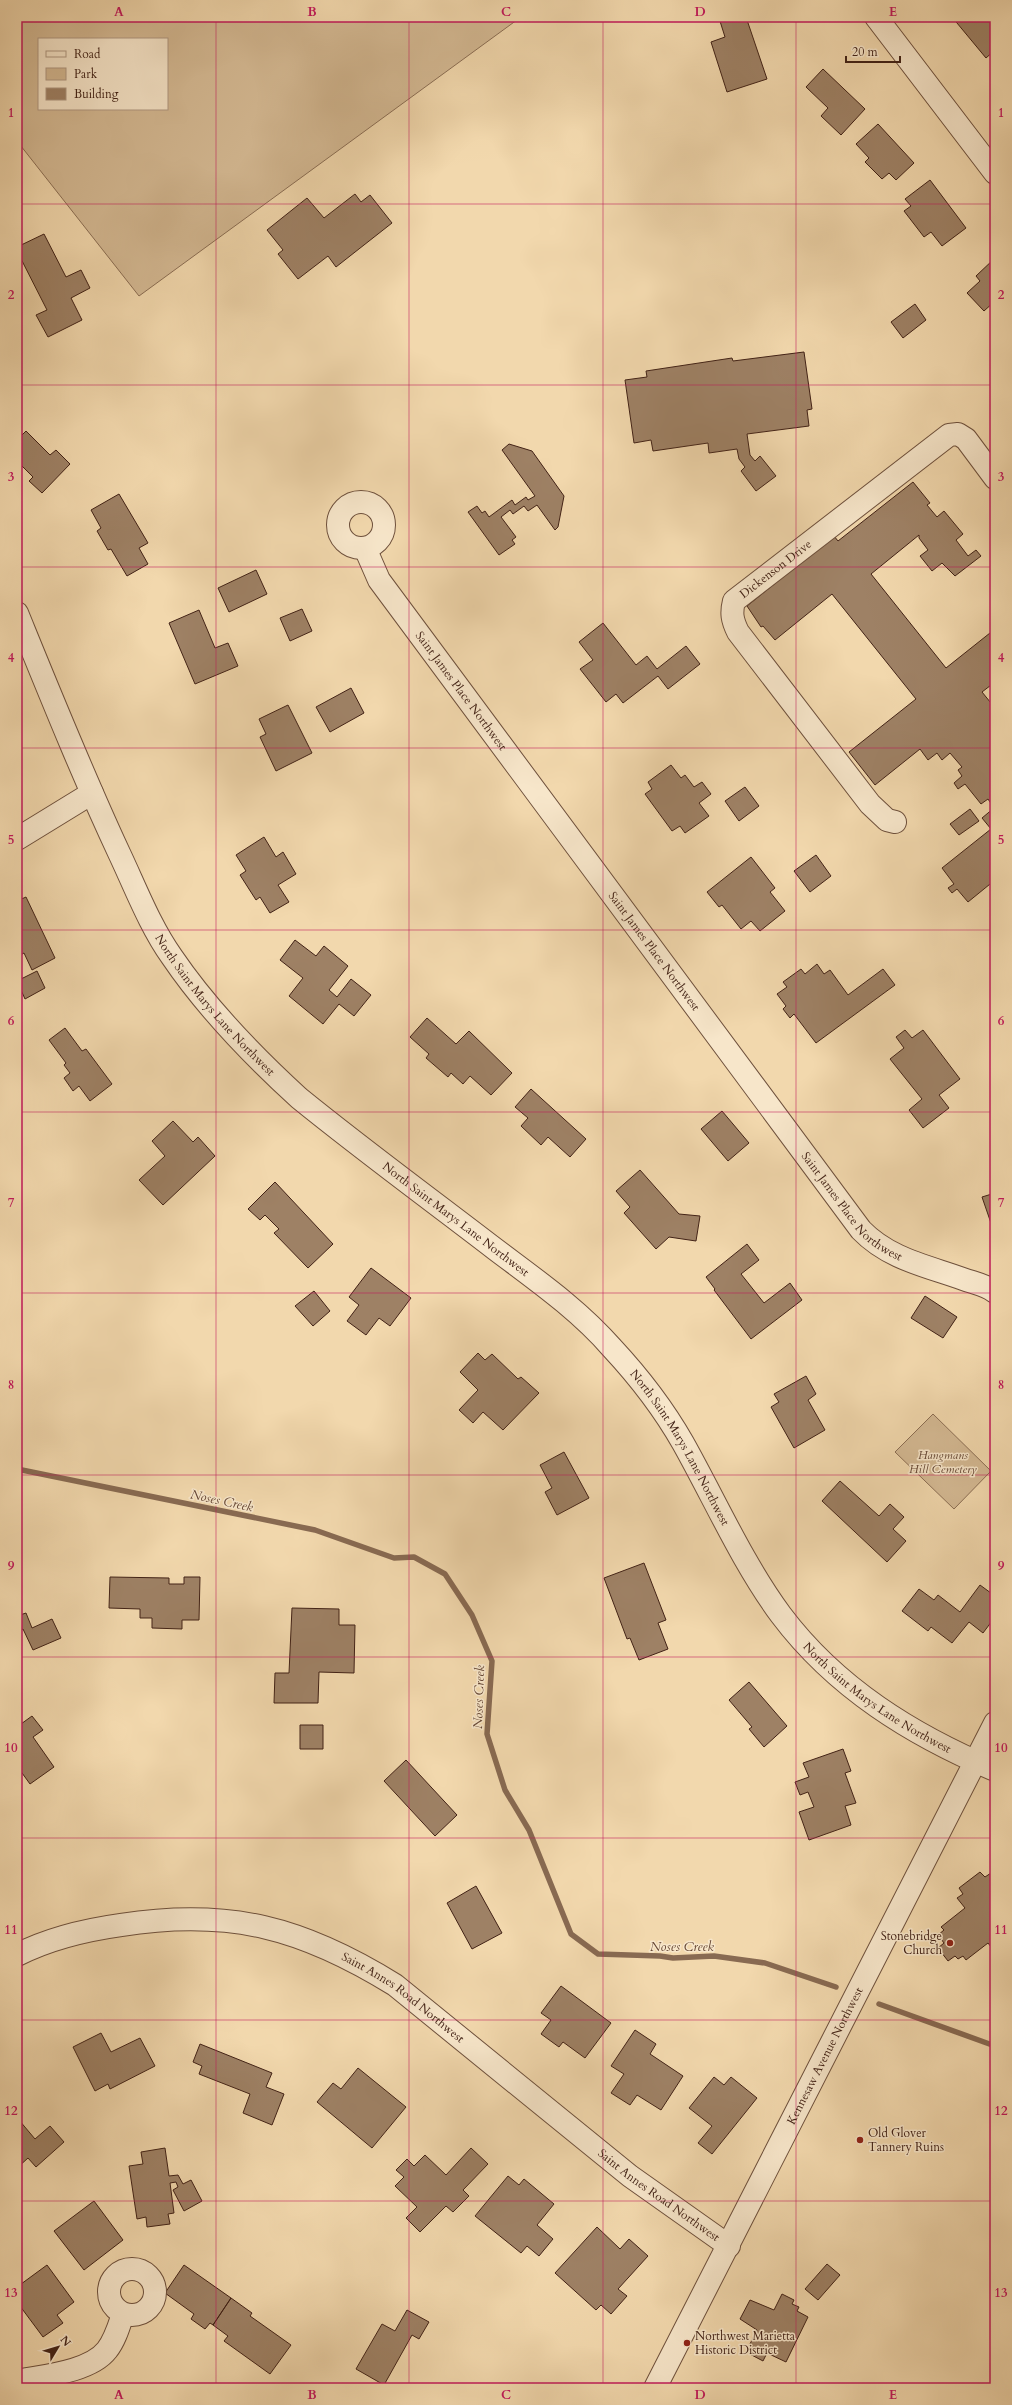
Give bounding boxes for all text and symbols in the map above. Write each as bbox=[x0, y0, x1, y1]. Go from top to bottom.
text: A bbox=[114, 3, 124, 21]
text: B bbox=[307, 3, 317, 21]
text: C bbox=[501, 3, 511, 21]
text: D bbox=[694, 3, 706, 21]
text: E bbox=[889, 3, 897, 21]
legend bbox=[38, 38, 168, 110]
scale bar bbox=[846, 38, 900, 64]
text: 20 m bbox=[852, 44, 879, 60]
text: Road bbox=[74, 46, 101, 62]
text: Park bbox=[74, 66, 98, 82]
text: Building bbox=[74, 86, 119, 102]
text: 1 bbox=[8, 104, 14, 122]
text: 1 bbox=[998, 104, 1004, 122]
text: 2 bbox=[8, 286, 15, 304]
text: 2 bbox=[998, 286, 1005, 304]
text: 3 bbox=[8, 468, 15, 486]
text: 3 bbox=[998, 468, 1005, 486]
street label: Dickenson Drive bbox=[736, 536, 815, 602]
street label: Saint James Place Northwest bbox=[412, 628, 511, 754]
text: 4 bbox=[8, 649, 15, 667]
text: 4 bbox=[998, 649, 1005, 667]
text: 5 bbox=[8, 831, 14, 849]
text: 5 bbox=[998, 831, 1004, 849]
street label: Saint James Place Northwest bbox=[605, 888, 704, 1014]
street label: North Saint Marys Lane Northwest bbox=[151, 931, 279, 1079]
text: 6 bbox=[8, 1012, 15, 1030]
text: 6 bbox=[998, 1012, 1005, 1030]
street label: Saint James Place Northwest bbox=[798, 1149, 905, 1265]
street label: North Saint Marys Lane Northwest bbox=[379, 1158, 533, 1280]
text: 7 bbox=[8, 1194, 15, 1212]
text: 7 bbox=[998, 1194, 1005, 1212]
street label: North Saint Marys Lane Northwest bbox=[626, 1366, 733, 1528]
text: 8 bbox=[8, 1376, 14, 1394]
text: 8 bbox=[998, 1376, 1004, 1394]
park label: Hangmans Hill Cemetery bbox=[909, 1447, 977, 1477]
water label: Noses Creek bbox=[189, 1486, 255, 1517]
text: 9 bbox=[8, 1557, 15, 1575]
text: 9 bbox=[998, 1557, 1005, 1575]
street label: North Saint Marys Lane Northwest bbox=[800, 1639, 954, 1757]
water label: Noses Creek bbox=[469, 1664, 489, 1729]
text: 10 bbox=[4, 1739, 18, 1757]
text: 10 bbox=[994, 1739, 1008, 1757]
text: 11 bbox=[4, 1921, 18, 1939]
text: 11 bbox=[994, 1921, 1008, 1939]
place label: Stonebridge Church bbox=[881, 1928, 942, 1958]
water label: Noses Creek bbox=[650, 1938, 714, 1956]
marker: Stonebridge Church bbox=[945, 1938, 955, 1948]
street label: Saint Annes Road Northwest bbox=[339, 1948, 468, 2046]
street label: Kennesaw Avenue Northwest bbox=[783, 1984, 867, 2127]
text: 12 bbox=[4, 2102, 18, 2120]
text: 12 bbox=[994, 2102, 1008, 2120]
place label: Old Glover Tannery Ruins bbox=[868, 2125, 944, 2155]
marker: Old Glover Tannery Ruins bbox=[855, 2135, 865, 2145]
street label: Saint Annes Road Northwest bbox=[595, 2145, 723, 2245]
text: 13 bbox=[4, 2284, 18, 2302]
text: 13 bbox=[994, 2284, 1008, 2302]
north arrow bbox=[38, 2327, 78, 2367]
place label: Northwest Marietta Historic District bbox=[695, 2328, 796, 2358]
text: N bbox=[57, 2333, 75, 2350]
marker: Northwest Marietta Historic District bbox=[682, 2338, 692, 2348]
text: A bbox=[114, 2386, 124, 2404]
text: B bbox=[307, 2386, 317, 2404]
text: C bbox=[501, 2386, 511, 2404]
text: D bbox=[694, 2386, 706, 2404]
text: E bbox=[889, 2386, 897, 2404]

